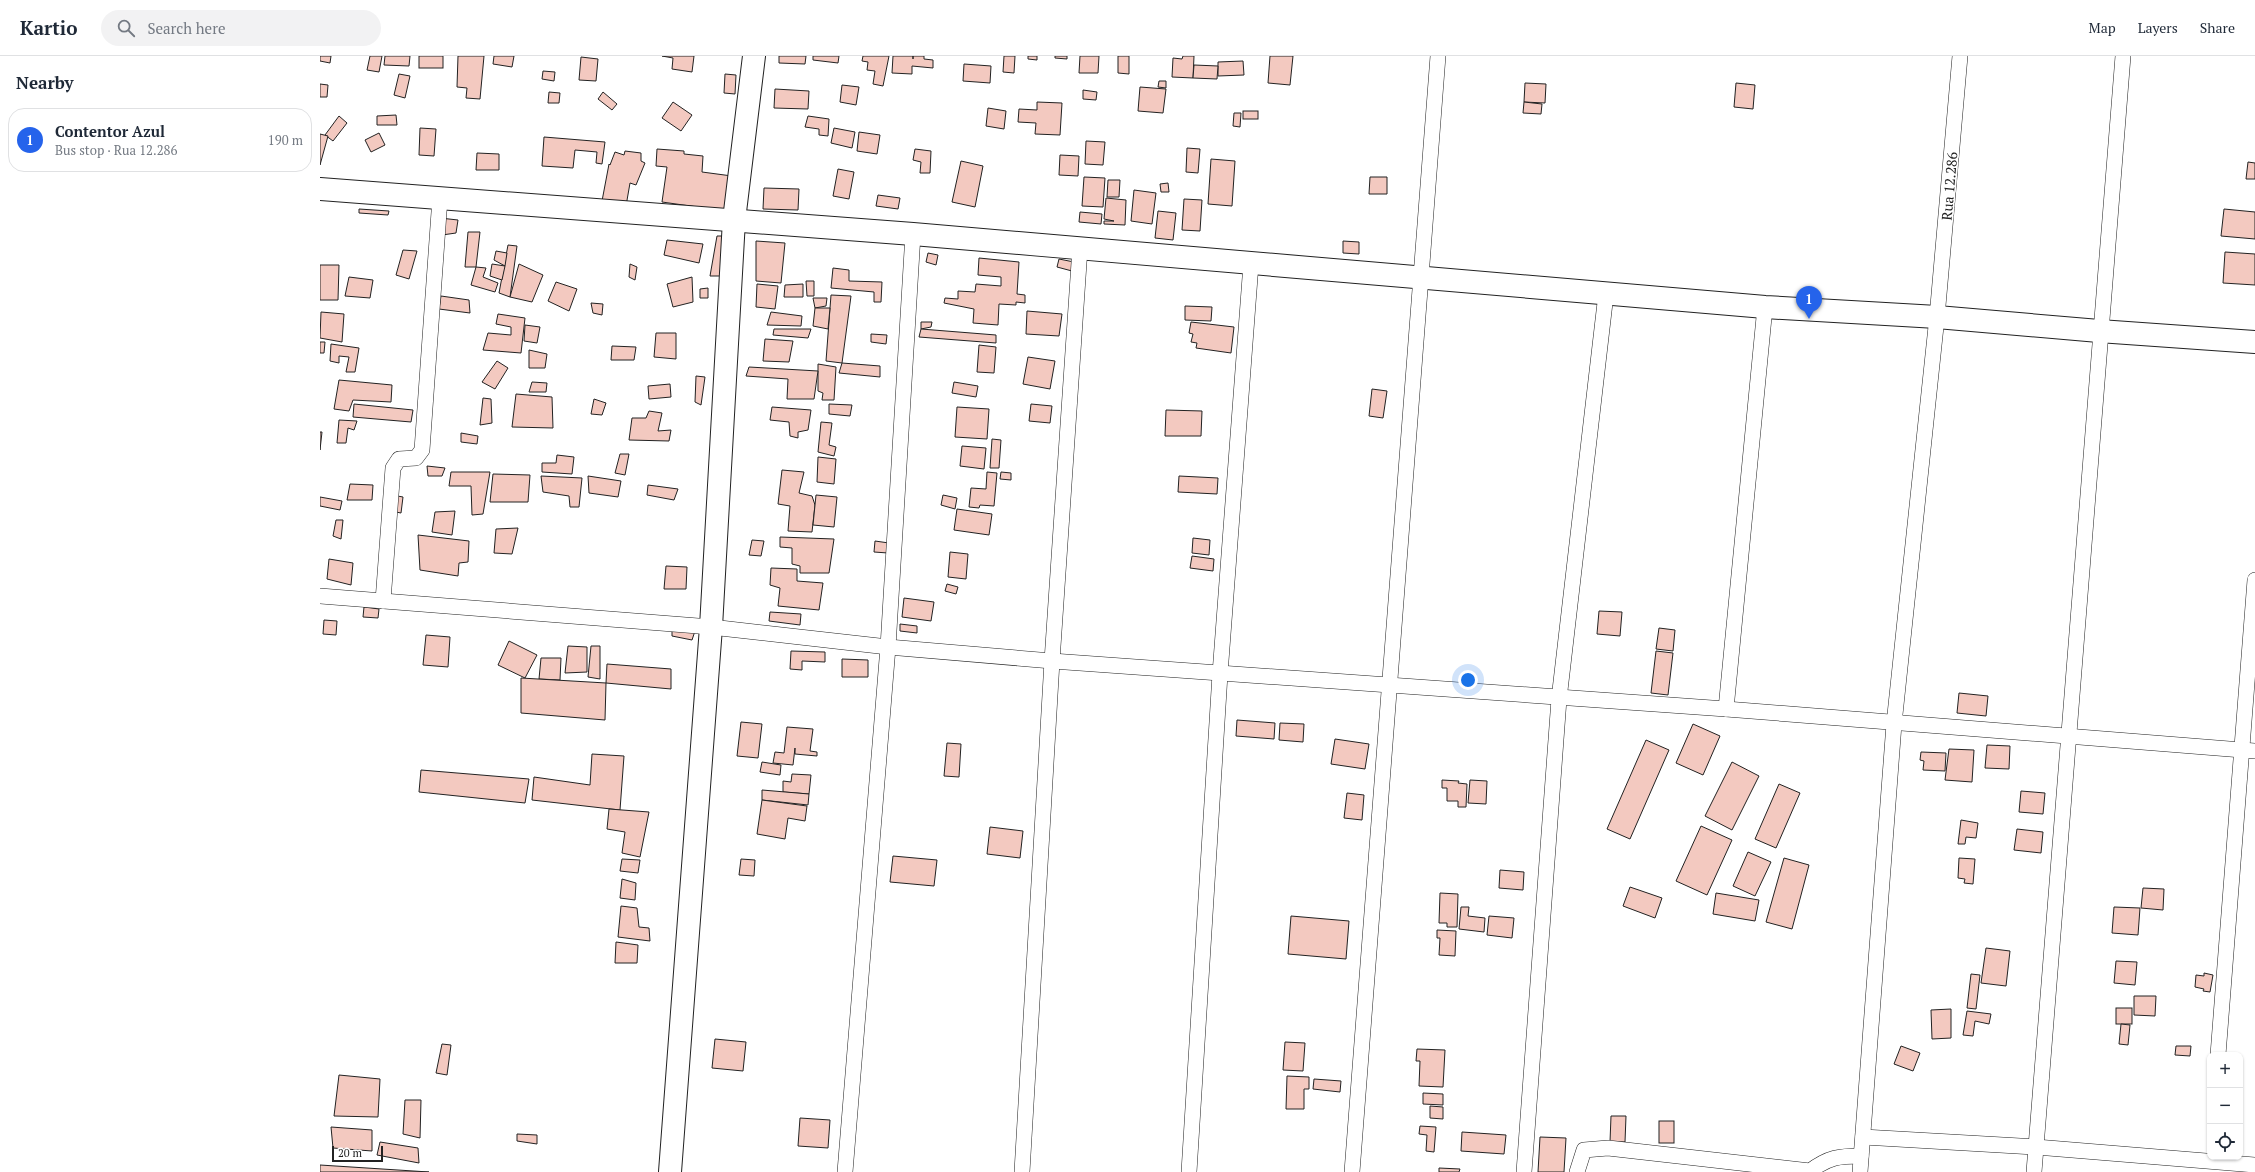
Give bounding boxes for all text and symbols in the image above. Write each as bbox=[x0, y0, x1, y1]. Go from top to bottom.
search box bbox=[101, 10, 381, 46]
text: Kartio bbox=[20, 15, 77, 40]
icon: search bbox=[115, 17, 137, 39]
text: Search here bbox=[147, 18, 225, 38]
text: Map bbox=[2089, 18, 2116, 37]
text: Layers bbox=[2138, 18, 2178, 37]
text: Share bbox=[2200, 18, 2235, 37]
text: Nearby bbox=[16, 71, 74, 94]
text: Contentor Azul bbox=[55, 121, 165, 141]
text: 1 bbox=[26, 131, 34, 149]
text: 190 m bbox=[268, 131, 303, 149]
text: Bus stop · Rua 12.286 bbox=[55, 141, 177, 159]
street label: Rua 12.286 bbox=[1937, 150, 1962, 221]
pin: 1 bbox=[1796, 286, 1822, 319]
your location bbox=[1458, 670, 1478, 690]
map controls bbox=[2207, 1052, 2243, 1160]
button: + bbox=[2207, 1052, 2243, 1088]
button: − bbox=[2207, 1088, 2243, 1124]
button: locate bbox=[2207, 1124, 2243, 1160]
scale bar bbox=[332, 1144, 383, 1163]
text: 20 m bbox=[338, 1146, 362, 1160]

